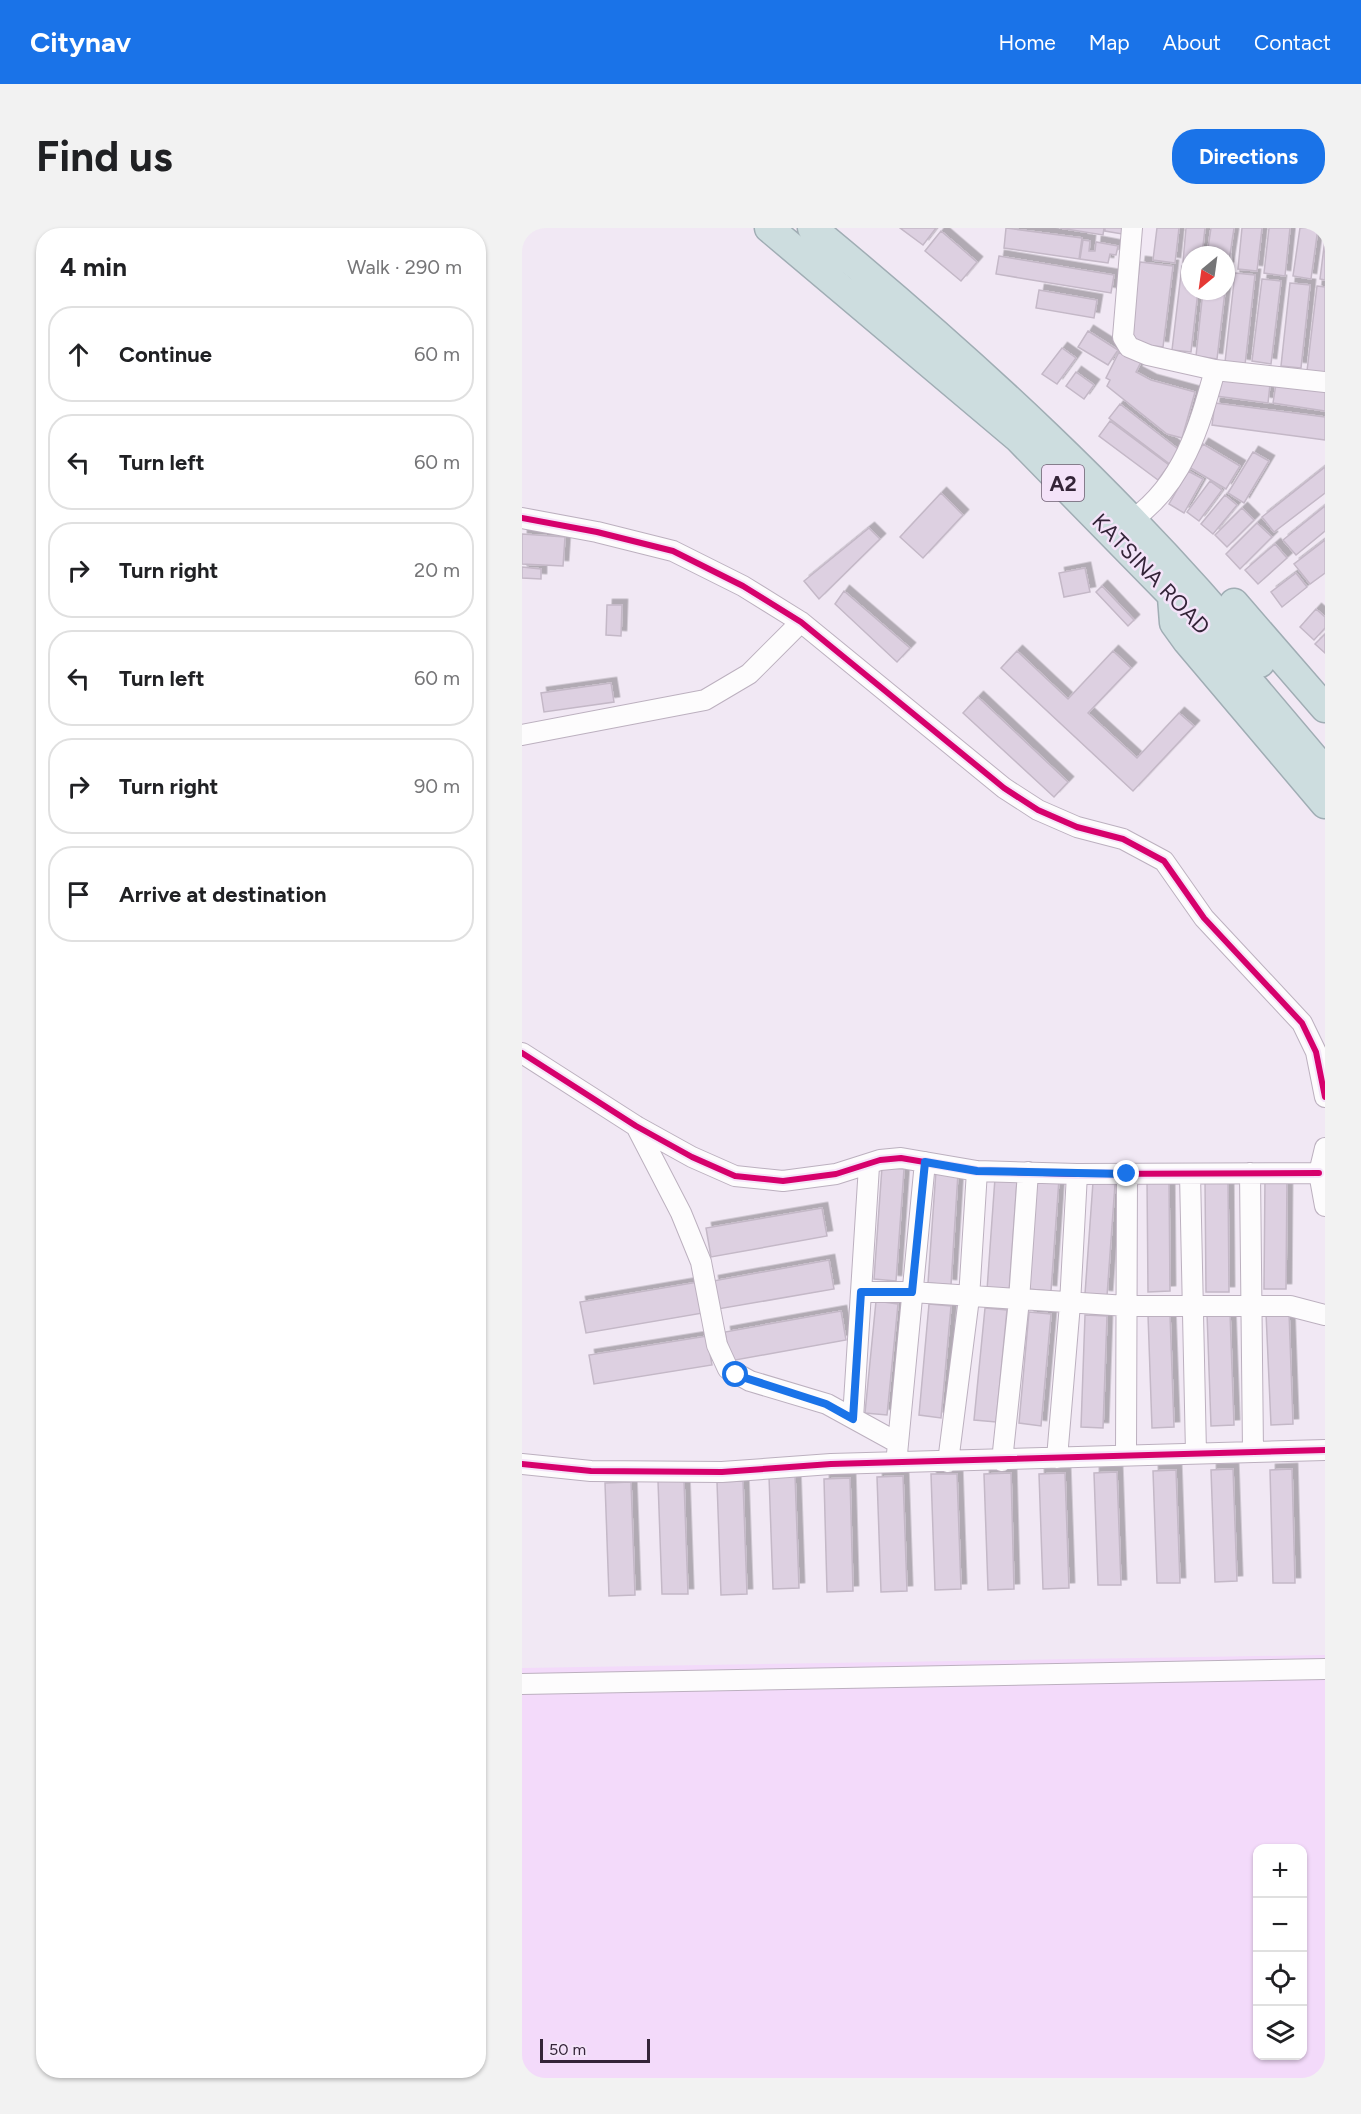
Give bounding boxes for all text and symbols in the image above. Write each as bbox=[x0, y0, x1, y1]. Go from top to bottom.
text: Citynav bbox=[30, 25, 131, 59]
text: Home bbox=[999, 30, 1056, 55]
text: Map bbox=[1089, 30, 1130, 55]
text: About bbox=[1163, 30, 1221, 55]
text: Contact bbox=[1254, 30, 1331, 55]
button: Directions bbox=[1172, 129, 1325, 184]
text: Find us bbox=[36, 131, 173, 182]
north arrow bbox=[1181, 246, 1235, 300]
text: 4 min bbox=[60, 251, 127, 283]
text: Walk · 290 m bbox=[347, 255, 462, 279]
icon: ahead bbox=[62, 338, 95, 371]
text: Continue bbox=[119, 341, 212, 368]
text: 60 m bbox=[414, 342, 460, 366]
icon: left bbox=[62, 446, 95, 479]
text: Turn left bbox=[119, 449, 205, 476]
text: 60 m bbox=[414, 450, 460, 474]
road number: A2 bbox=[1042, 465, 1084, 501]
street label: KATSINA ROAD bbox=[1086, 508, 1216, 640]
icon: right bbox=[62, 554, 95, 587]
text: Turn right bbox=[119, 557, 218, 584]
text: 20 m bbox=[414, 558, 460, 582]
icon: left bbox=[62, 662, 95, 695]
text: Turn left bbox=[119, 665, 205, 692]
text: 60 m bbox=[414, 666, 460, 690]
icon: right bbox=[62, 770, 95, 803]
text: Turn right bbox=[119, 773, 218, 800]
text: 90 m bbox=[414, 774, 460, 798]
icon: arrive bbox=[62, 878, 95, 911]
text: Arrive at destination bbox=[119, 881, 327, 908]
route end bbox=[1113, 1160, 1139, 1186]
route start bbox=[722, 1361, 748, 1387]
map controls bbox=[1253, 1844, 1307, 2060]
button: + bbox=[1253, 1844, 1307, 1898]
button: − bbox=[1253, 1898, 1307, 1952]
button: locate bbox=[1253, 1952, 1307, 2006]
button: layers bbox=[1253, 2006, 1307, 2060]
scale bar bbox=[540, 2036, 650, 2064]
text: 50 m bbox=[549, 2040, 586, 2059]

